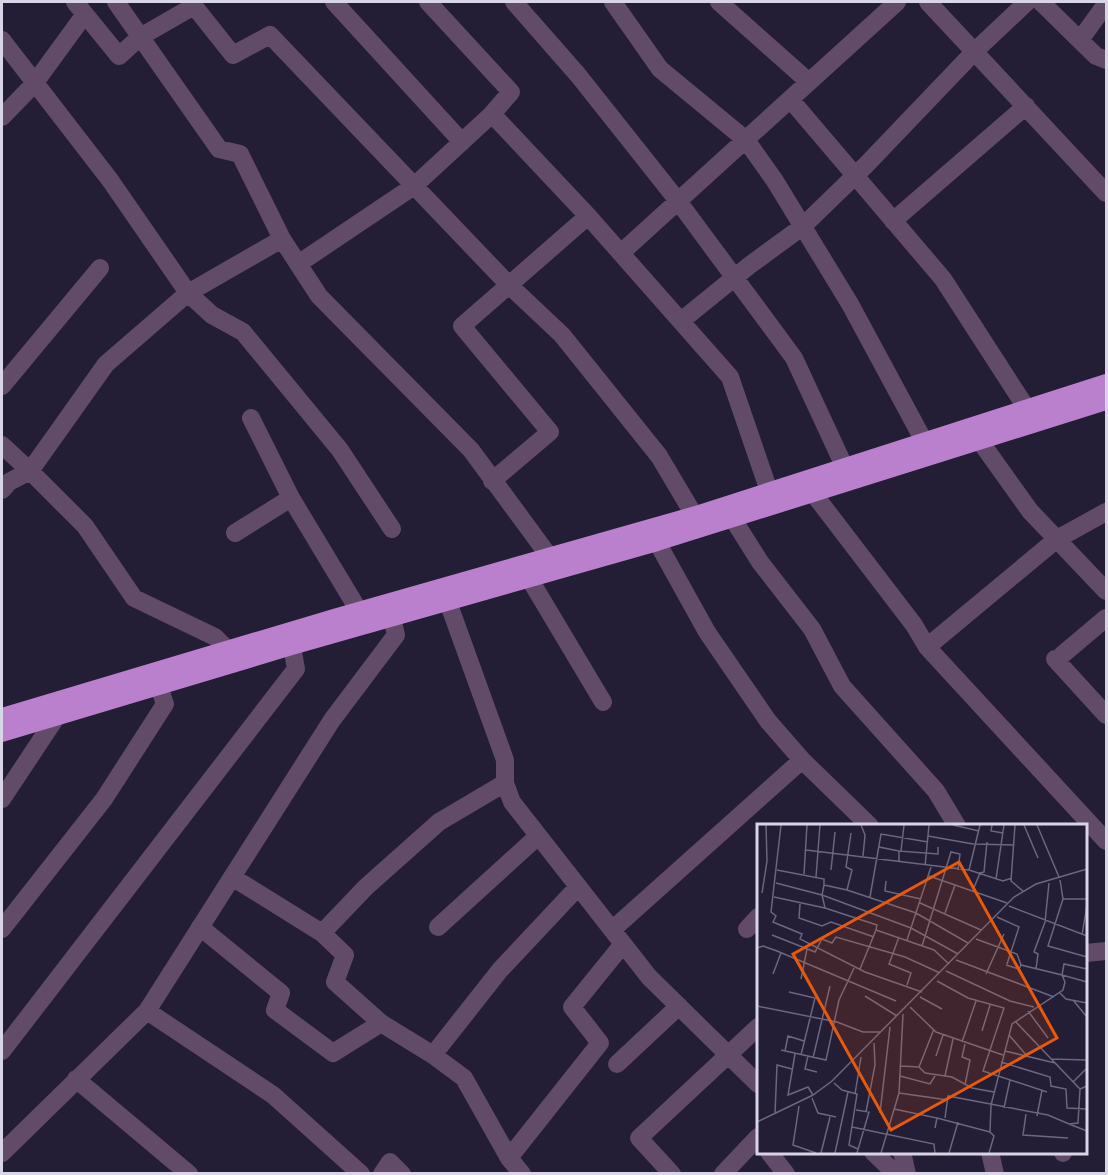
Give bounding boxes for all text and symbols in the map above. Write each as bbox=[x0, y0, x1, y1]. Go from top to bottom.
inset map bbox=[757, 824, 1087, 1154]

